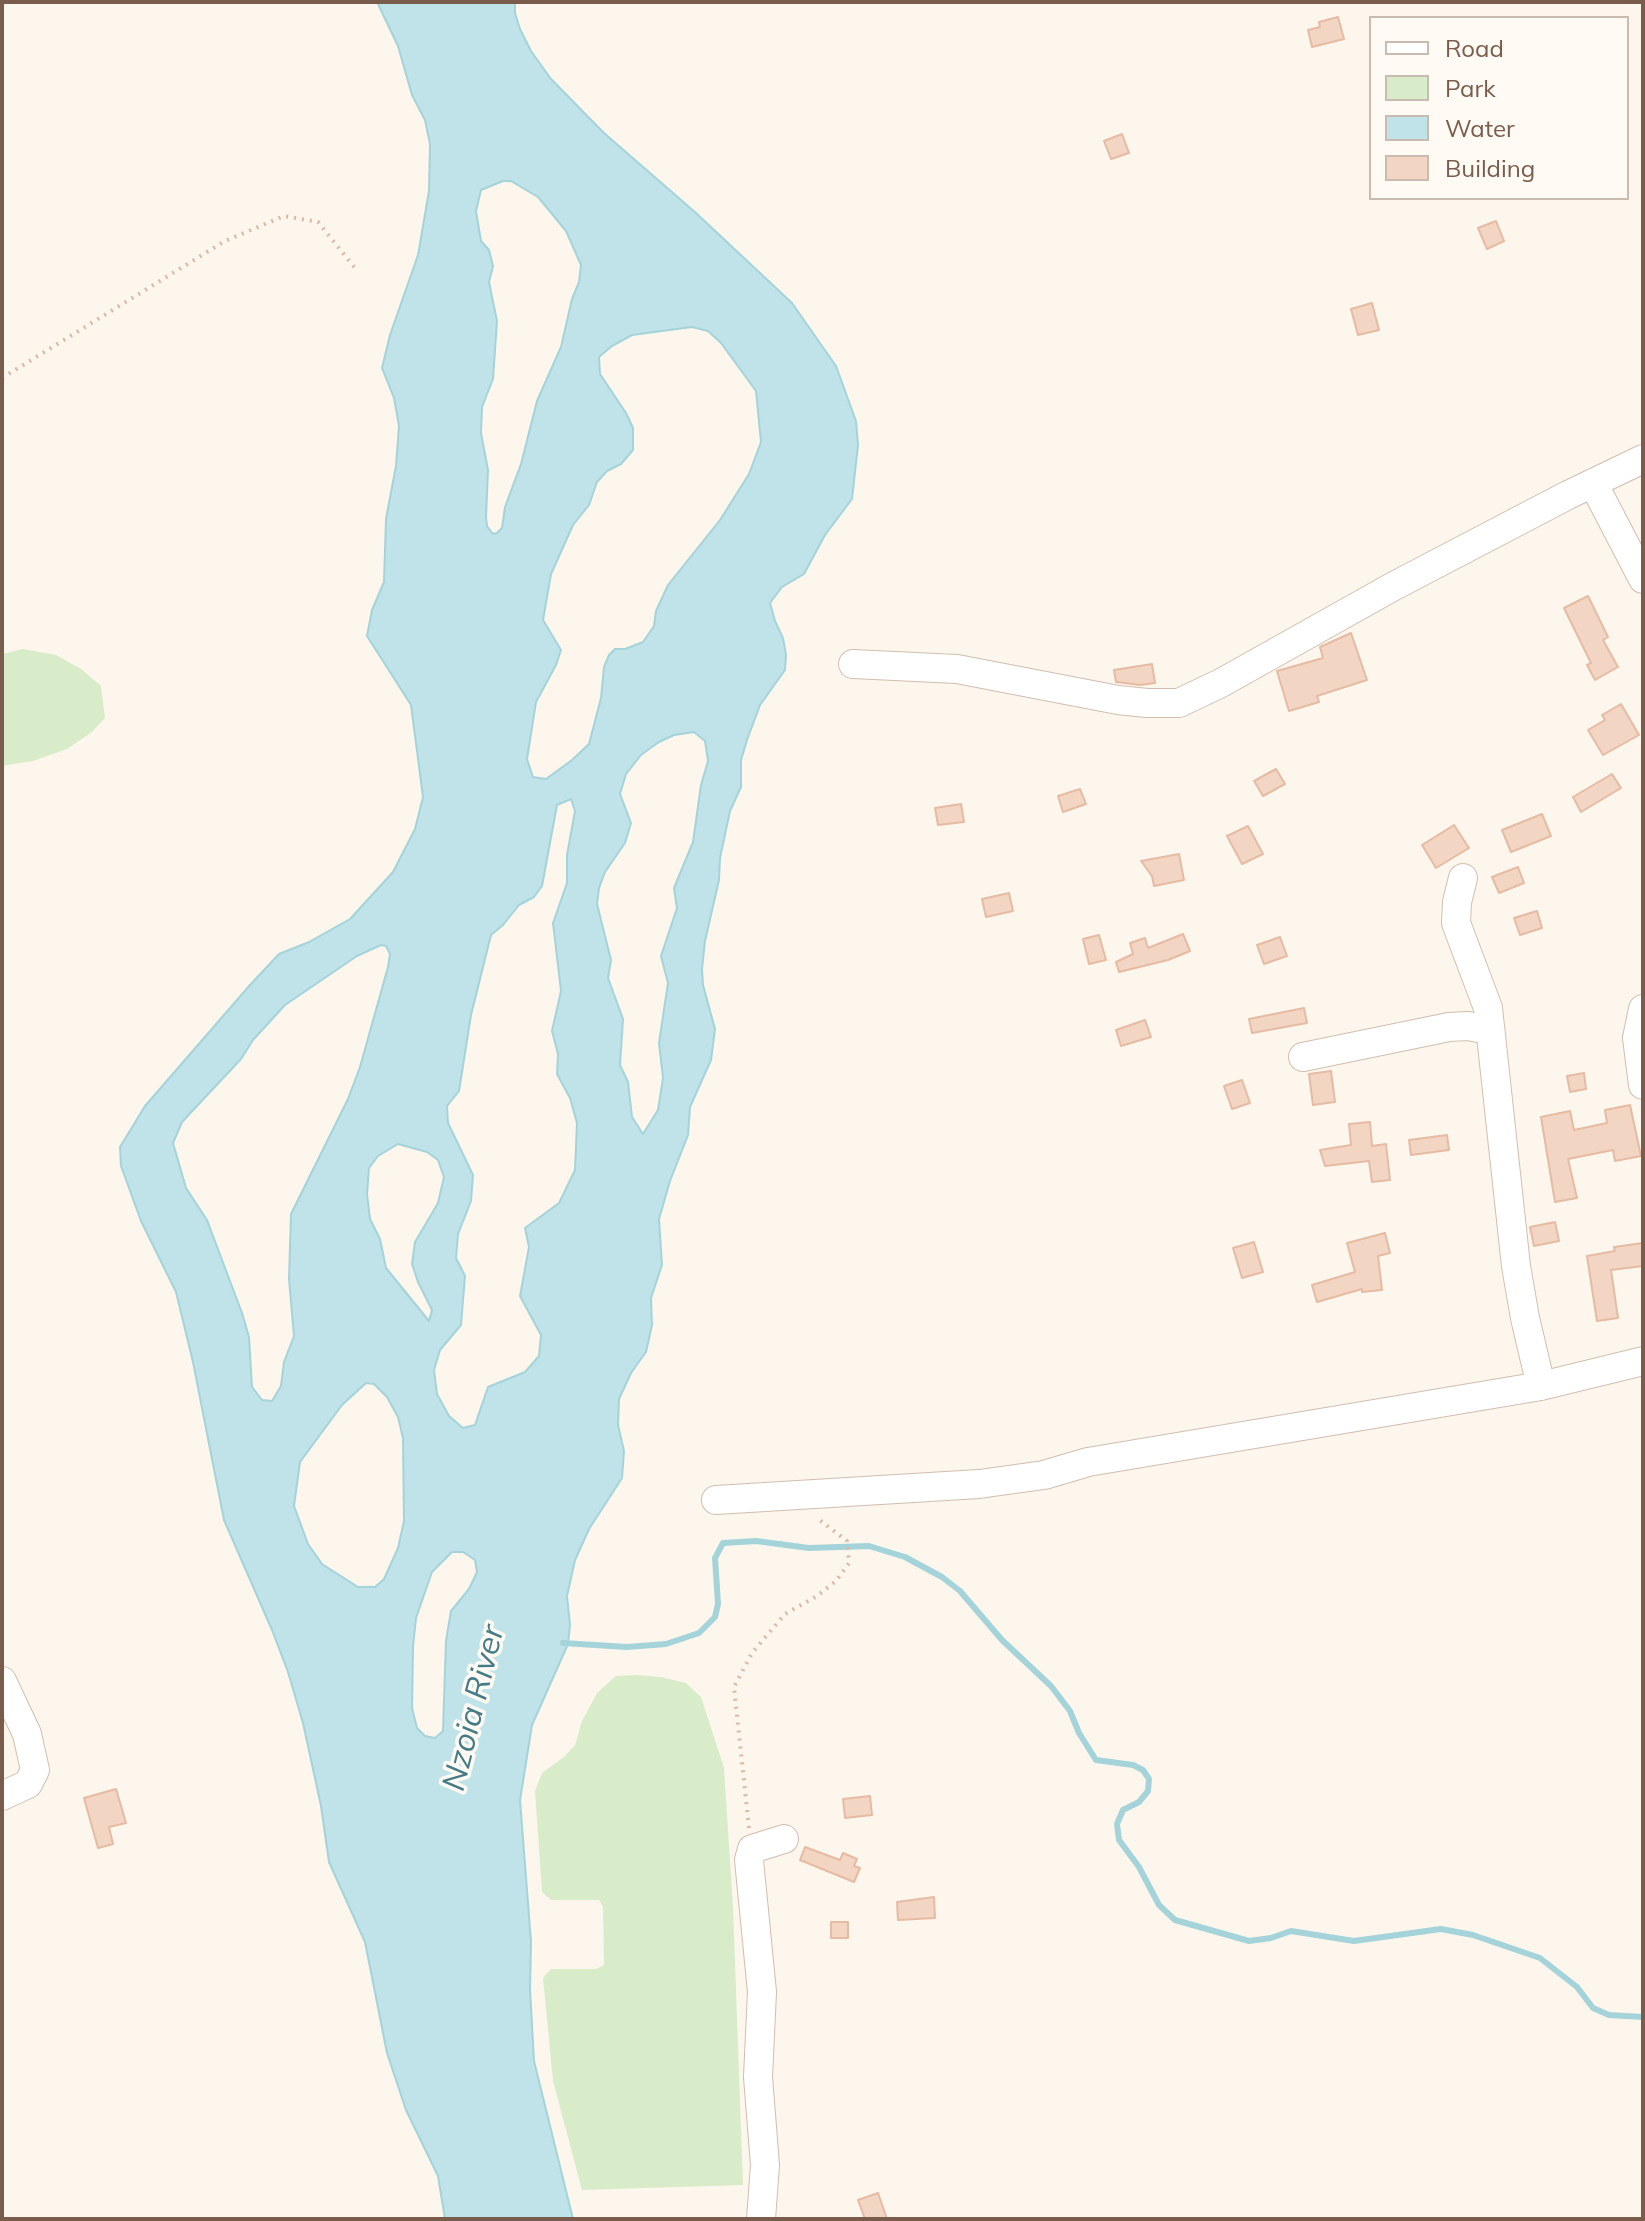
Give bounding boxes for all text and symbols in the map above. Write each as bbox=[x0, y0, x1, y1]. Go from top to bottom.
legend bbox=[1369, 16, 1629, 200]
text: Road bbox=[1445, 33, 1504, 63]
text: Park bbox=[1445, 73, 1496, 103]
text: Water bbox=[1445, 113, 1515, 143]
text: Building bbox=[1445, 153, 1535, 183]
water label: Nzoia River bbox=[435, 1621, 513, 1795]

